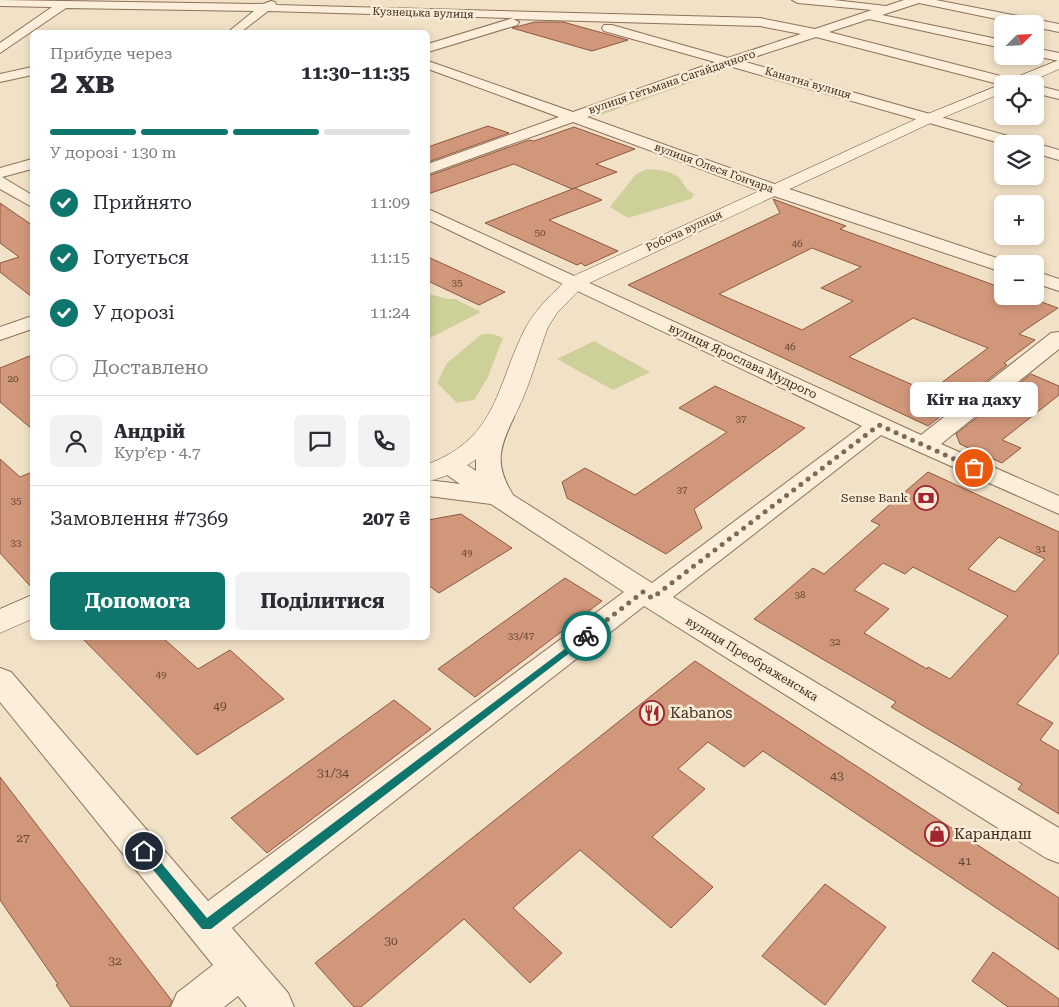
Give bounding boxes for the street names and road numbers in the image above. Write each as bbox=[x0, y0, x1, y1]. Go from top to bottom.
street label: Кузнецька вулиця bbox=[372, 5, 474, 21]
street label: вулиця Гетьмана Сагайдачного bbox=[587, 47, 757, 117]
street label: Канатна вулиця bbox=[763, 64, 853, 102]
street label: вулиця Олеся Гончара bbox=[653, 140, 775, 196]
street label: Робоча вулиця bbox=[644, 208, 724, 254]
street label: вулиця Ярослава Мудрого bbox=[667, 320, 819, 402]
street label: вулиця Преображенська bbox=[683, 614, 821, 704]

